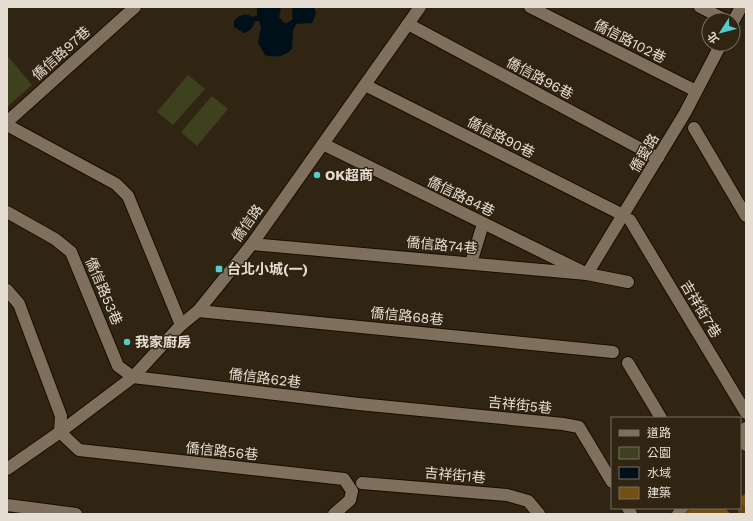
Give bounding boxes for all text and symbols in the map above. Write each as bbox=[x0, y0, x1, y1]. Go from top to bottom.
north arrow bbox=[701, 12, 741, 52]
street label: 僑信路102巷 bbox=[591, 16, 669, 66]
street label: 僑信路97巷 bbox=[29, 23, 93, 83]
text: 北 bbox=[705, 29, 722, 46]
street label: 僑信路96巷 bbox=[504, 54, 576, 102]
street label: 僑信路90巷 bbox=[465, 113, 537, 161]
street label: 僑愛路 bbox=[626, 131, 662, 175]
place label: OK超商 bbox=[325, 167, 373, 183]
marker: OK超商 bbox=[312, 170, 322, 180]
street label: 僑信路84巷 bbox=[425, 173, 497, 219]
street label: 僑信路 bbox=[228, 201, 266, 245]
street label: 僑信路74巷 bbox=[406, 234, 478, 256]
street label: 僑信路53巷 bbox=[83, 255, 125, 327]
place label: 台北小城(一) bbox=[227, 261, 308, 277]
marker: 台北小城(一) bbox=[214, 264, 224, 274]
street label: 吉祥街7巷 bbox=[678, 278, 724, 340]
street label: 僑信路68巷 bbox=[370, 304, 444, 328]
place label: 我家廚房 bbox=[135, 334, 191, 350]
marker: 我家廚房 bbox=[122, 337, 132, 347]
street label: 僑信路62巷 bbox=[228, 366, 302, 390]
street label: 吉祥街5巷 bbox=[487, 394, 553, 416]
legend bbox=[611, 417, 741, 509]
text: 道路 bbox=[647, 426, 671, 440]
street label: 僑信路56巷 bbox=[185, 439, 259, 463]
text: 公園 bbox=[647, 446, 671, 460]
street label: 吉祥街1巷 bbox=[424, 464, 486, 486]
text: 水域 bbox=[647, 466, 671, 480]
text: 建築 bbox=[647, 486, 671, 500]

